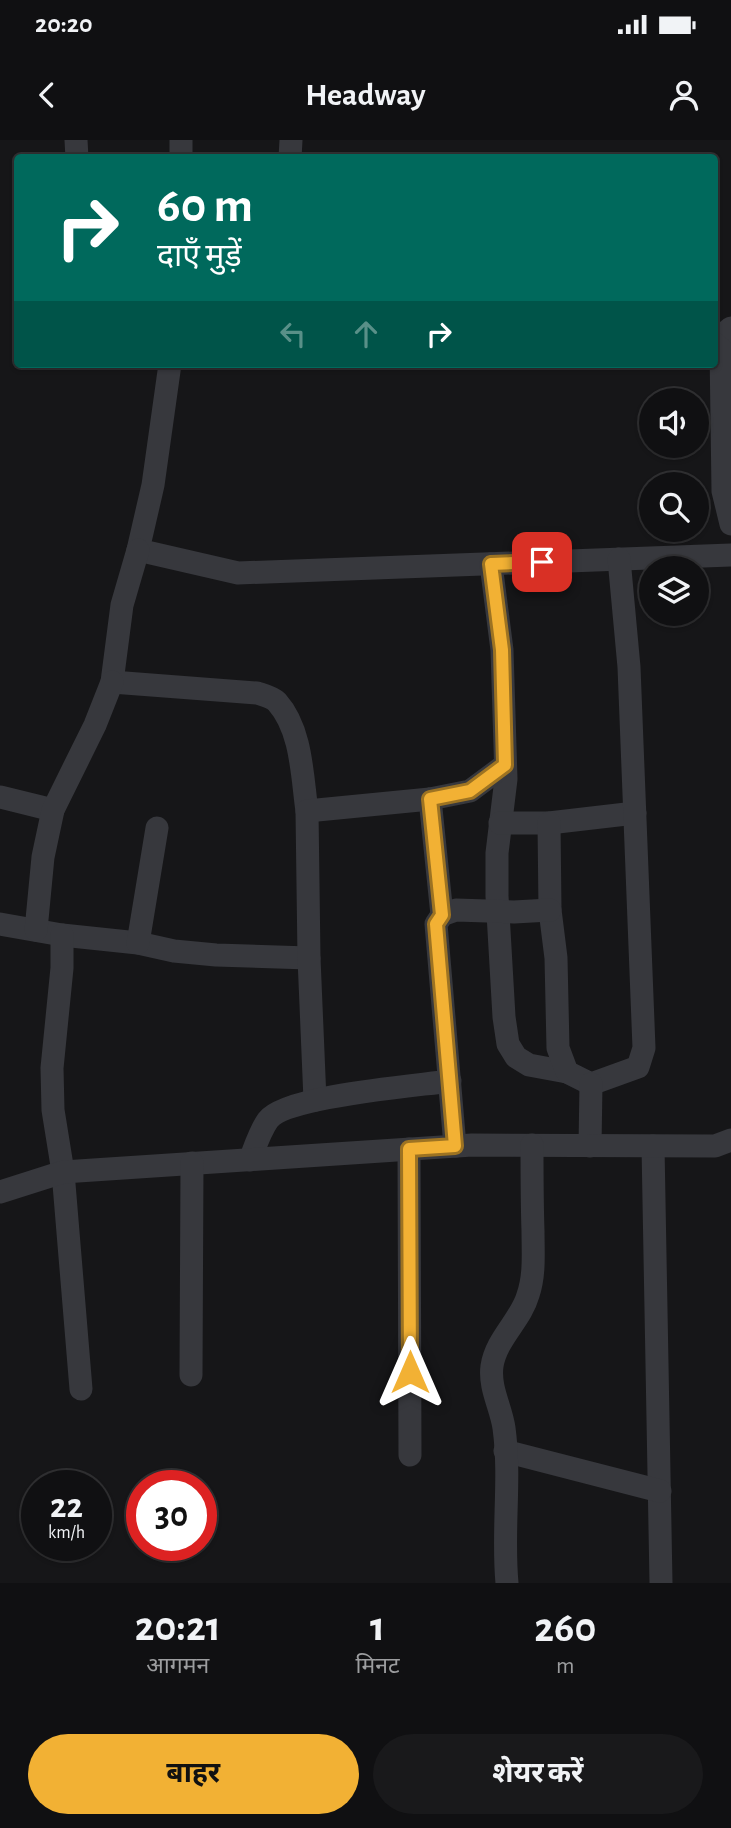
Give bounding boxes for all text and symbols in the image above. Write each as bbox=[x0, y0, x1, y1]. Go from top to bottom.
text: 20:20 bbox=[35, 11, 93, 37]
icon: back bbox=[28, 76, 66, 114]
icon: person bbox=[665, 76, 703, 114]
text: Headway bbox=[305, 79, 426, 111]
icon: right bbox=[42, 182, 133, 273]
text: 60 m bbox=[157, 182, 253, 231]
text: दाएँ मुड़ें bbox=[157, 240, 242, 272]
icon: left bbox=[274, 315, 312, 353]
icon: ahead bbox=[347, 315, 385, 353]
icon: right bbox=[420, 315, 458, 353]
map controls bbox=[639, 388, 709, 626]
button: sound bbox=[639, 388, 709, 458]
button: search bbox=[639, 472, 709, 542]
pin bbox=[512, 532, 572, 592]
icon: arrive bbox=[523, 543, 561, 581]
button: layers bbox=[639, 556, 709, 626]
position arrow bbox=[373, 1335, 447, 1409]
speed limit sign: 30 bbox=[126, 1470, 217, 1561]
text: 22 bbox=[50, 1489, 83, 1524]
text: km/h bbox=[48, 1524, 85, 1542]
text: 20:21 bbox=[135, 1606, 221, 1648]
text: 1 bbox=[370, 1606, 385, 1648]
text: 260 bbox=[534, 1607, 596, 1649]
text: आगमन bbox=[146, 1655, 209, 1678]
text: मिनट bbox=[356, 1655, 400, 1678]
text: m bbox=[556, 1655, 575, 1678]
button: बाहर bbox=[28, 1734, 359, 1814]
button: शेयर करें bbox=[373, 1734, 703, 1814]

